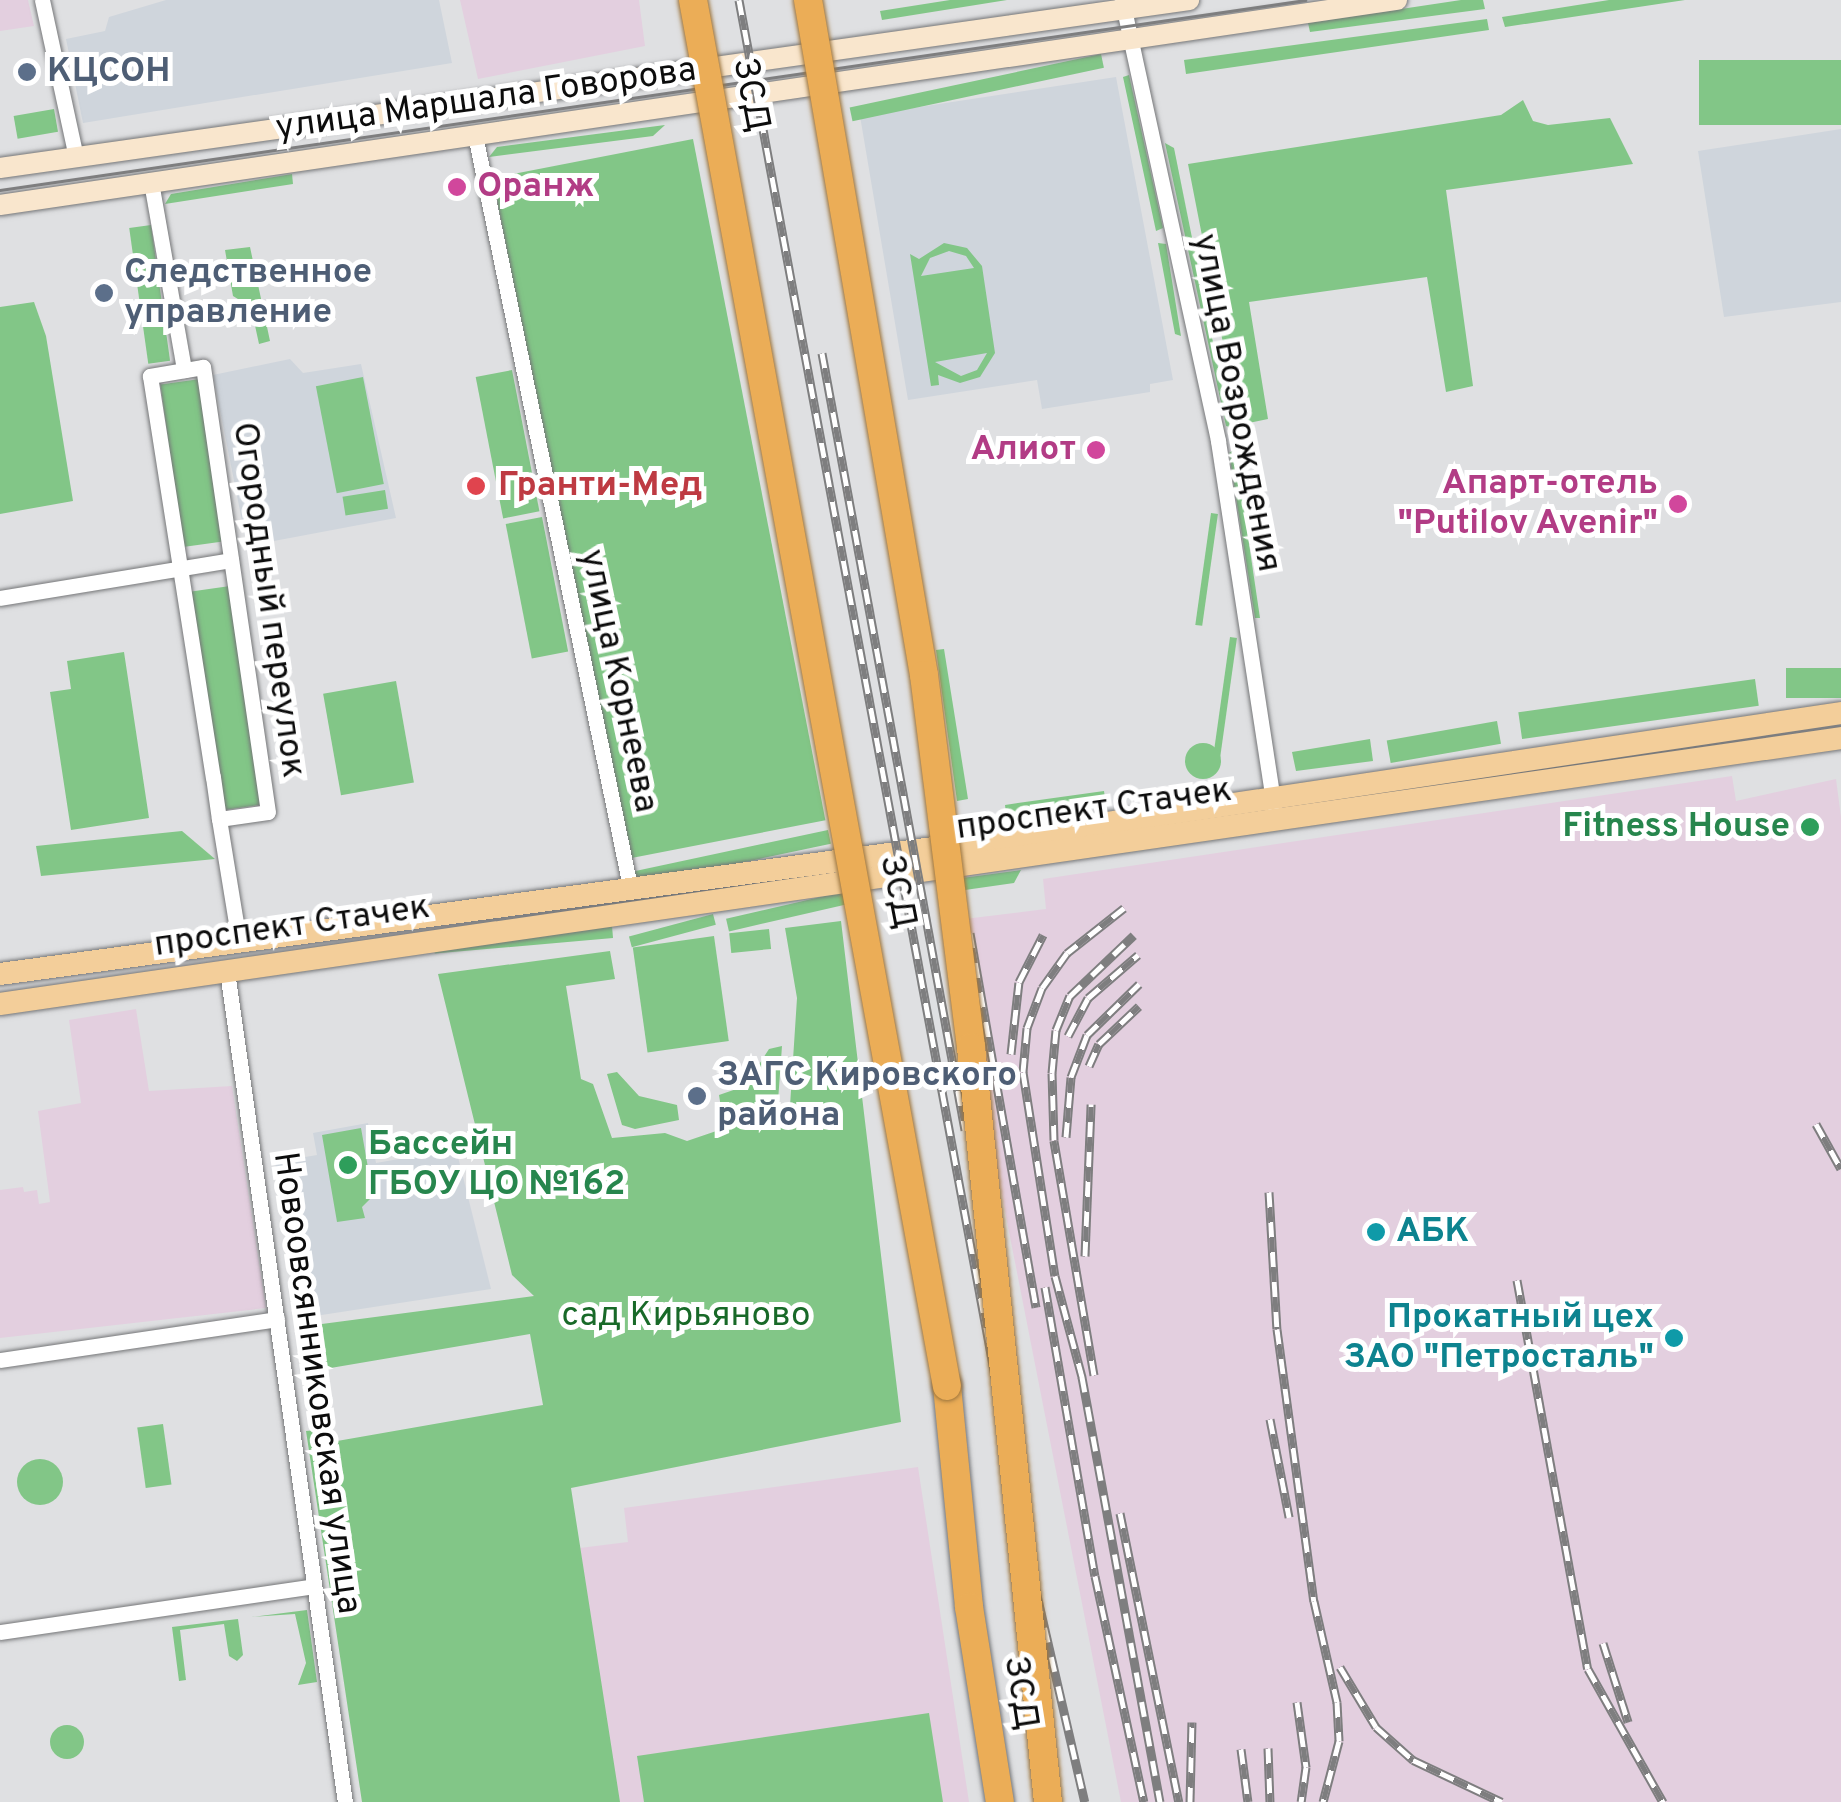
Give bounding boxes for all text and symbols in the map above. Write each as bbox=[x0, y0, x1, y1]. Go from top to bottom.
street label: улица Маршала Говорова bbox=[273, 50, 699, 150]
place label: КЦСОН bbox=[47, 51, 170, 93]
street label: ЗСД bbox=[722, 54, 778, 136]
marker: КЦСОН bbox=[16, 61, 38, 83]
place label: Оранж bbox=[477, 166, 594, 208]
marker: Оранж bbox=[446, 176, 468, 198]
street label: улица Возрождения bbox=[1183, 230, 1289, 576]
place label: Следственное управление bbox=[124, 252, 372, 334]
marker: Следственное управление bbox=[93, 282, 115, 304]
street label: Огородный переулок bbox=[222, 420, 314, 780]
place label: Алиот bbox=[970, 429, 1076, 471]
marker: Алиот bbox=[1085, 439, 1107, 461]
place label: Апарт-отель "Putilov Avenir" bbox=[1396, 463, 1658, 545]
place label: Гранти-Мед bbox=[498, 465, 702, 507]
marker: Гранти-Мед bbox=[463, 473, 489, 499]
marker: Апарт-отель "Putilov Avenir" bbox=[1667, 493, 1689, 515]
street label: улица Корнеева bbox=[570, 546, 666, 816]
street label: проспект Стачек bbox=[954, 770, 1234, 850]
place label: Fitness House bbox=[1562, 806, 1790, 848]
marker: Fitness House bbox=[1799, 816, 1821, 838]
street label: ЗСД bbox=[869, 851, 925, 933]
street label: проспект Стачек bbox=[152, 887, 432, 967]
place label: ЗАГС Кировского района bbox=[717, 1055, 1017, 1137]
marker: ЗАГС Кировского района bbox=[686, 1085, 708, 1107]
place label: Бассейн ГБОУ ЦО №162 bbox=[368, 1124, 627, 1206]
street label: Новоовсянниковская улица bbox=[263, 1149, 369, 1617]
marker: Бассейн ГБОУ ЦО №162 bbox=[337, 1154, 359, 1176]
place label: АБК bbox=[1396, 1211, 1469, 1253]
marker: АБК bbox=[1365, 1221, 1387, 1243]
park label: сад Кирьяново bbox=[562, 1295, 810, 1337]
place label: Прокатный цех ЗАО "Петросталь" bbox=[1344, 1297, 1654, 1379]
marker: Прокатный цех ЗАО "Петросталь" bbox=[1663, 1327, 1685, 1349]
street label: ЗСД bbox=[993, 1653, 1047, 1733]

